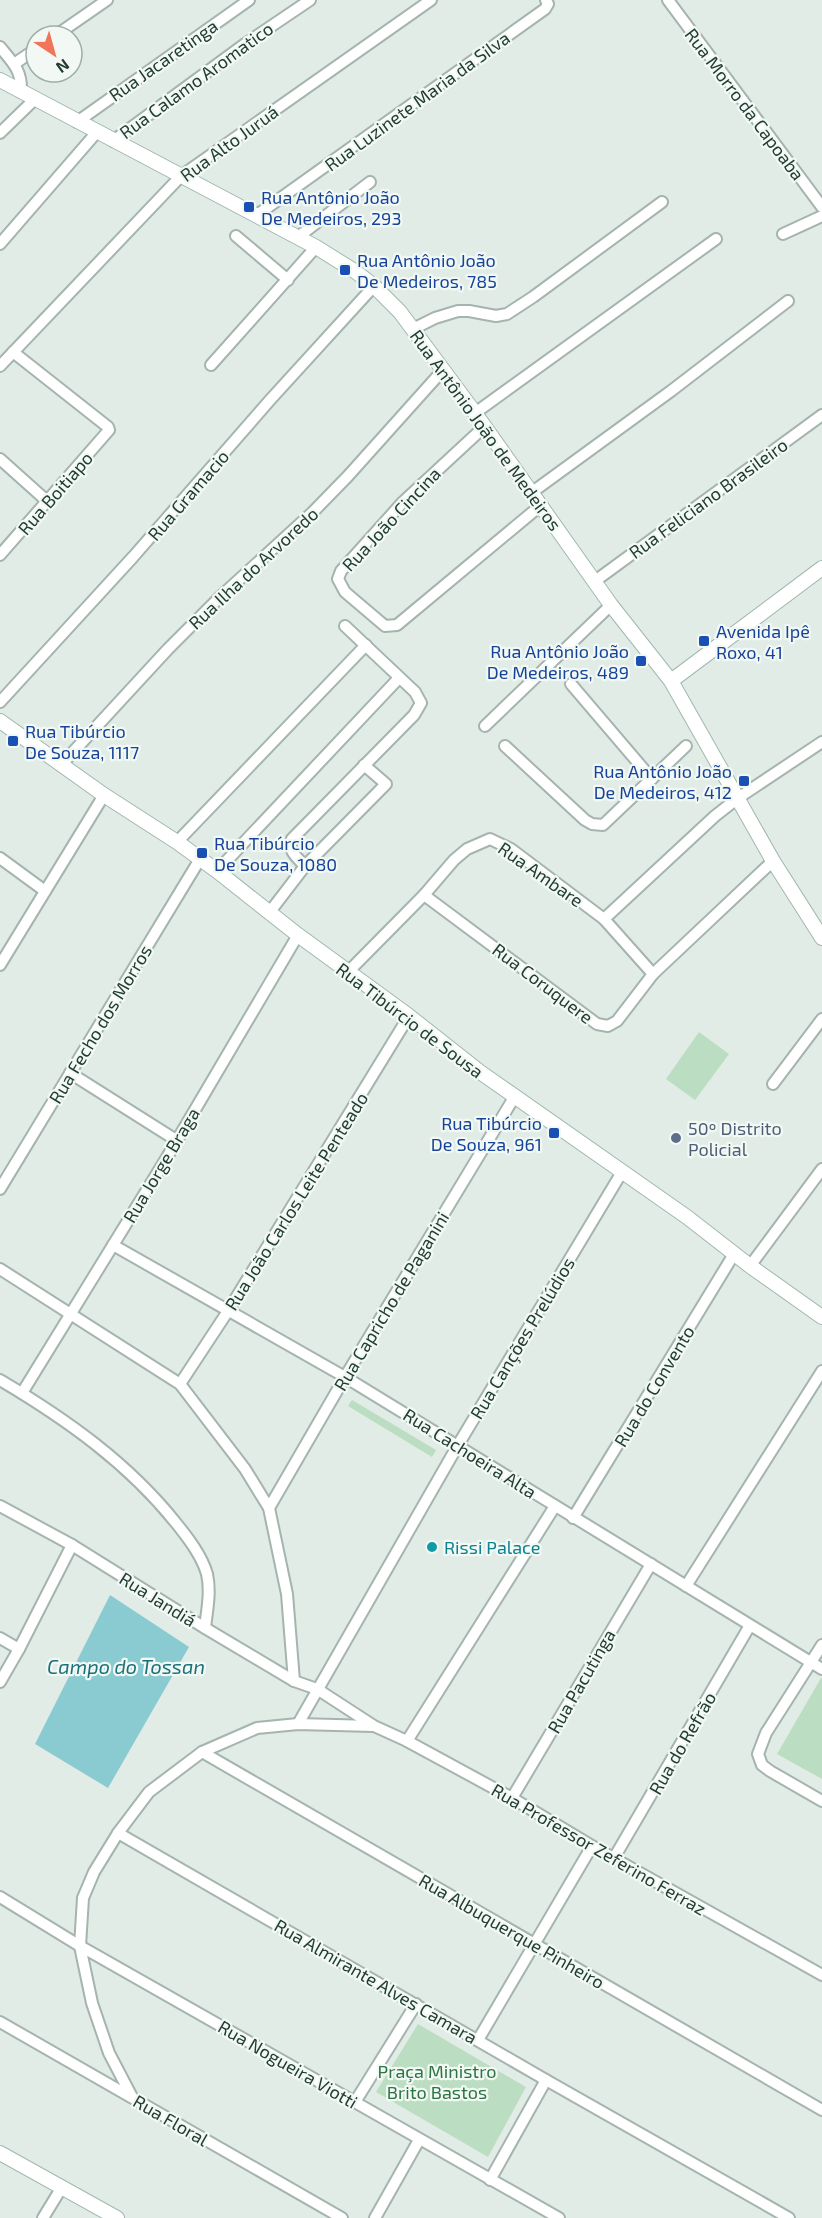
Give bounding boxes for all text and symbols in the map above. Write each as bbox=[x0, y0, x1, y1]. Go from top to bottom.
street label: Rua Jacaretinga bbox=[104, 14, 222, 106]
street label: Rua Calamo Aromatico bbox=[115, 17, 277, 143]
north arrow bbox=[24, 24, 84, 84]
street label: Rua Morro da Capoaba bbox=[681, 24, 809, 184]
street label: Rua Luzinete Maria da Silva bbox=[320, 26, 514, 176]
text: N bbox=[53, 55, 73, 78]
street label: Rua Alto Juruá bbox=[176, 100, 282, 186]
place label: Rua Antônio João De Medeiros, 293 bbox=[261, 186, 401, 229]
marker: Rua Antônio João De Medeiros, 293 bbox=[242, 200, 256, 214]
place label: Rua Antônio João De Medeiros, 785 bbox=[357, 249, 497, 292]
marker: Rua Antônio João De Medeiros, 785 bbox=[338, 263, 352, 277]
street label: Rua Antônio João de Medeiros bbox=[406, 325, 566, 535]
street label: Rua Feliciano Brasileiro bbox=[624, 433, 792, 563]
street label: Rua Gramacio bbox=[143, 445, 233, 545]
street label: Rua Boitiapo bbox=[13, 447, 97, 539]
street label: Rua João Cincina bbox=[337, 462, 445, 576]
street label: Rua Ilha do Arvoredo bbox=[184, 502, 322, 634]
place label: Avenida Ipê Roxo, 41 bbox=[716, 620, 810, 663]
marker: Avenida Ipê Roxo, 41 bbox=[697, 634, 711, 648]
place label: Rua Antônio João De Medeiros, 489 bbox=[487, 640, 629, 683]
marker: Rua Antônio João De Medeiros, 489 bbox=[634, 654, 648, 668]
place label: Rua Tibúrcio De Souza, 1117 bbox=[25, 720, 139, 763]
marker: Rua Tibúrcio De Souza, 1117 bbox=[6, 734, 20, 748]
place label: Rua Antônio João De Medeiros, 412 bbox=[593, 760, 732, 803]
marker: Rua Antônio João De Medeiros, 412 bbox=[737, 774, 751, 788]
place label: Rua Tibúrcio De Souza, 1080 bbox=[214, 832, 337, 875]
street label: Rua Ambare bbox=[494, 837, 588, 911]
marker: Rua Tibúrcio De Souza, 1080 bbox=[195, 846, 209, 860]
street label: Rua Coruquere bbox=[488, 938, 598, 1028]
street label: Rua Fecho dos Morros bbox=[44, 941, 156, 1107]
street label: Rua Tibúrcio de Sousa bbox=[332, 958, 488, 1082]
street label: Rua João Carlos Leite Penteado bbox=[220, 1088, 372, 1314]
street label: Rua Jorge Braga bbox=[118, 1104, 204, 1226]
place label: Rua Tibúrcio De Souza, 961 bbox=[431, 1112, 542, 1155]
place label: 50º Distrito Policial bbox=[688, 1117, 782, 1160]
marker: Rua Tibúrcio De Souza, 961 bbox=[547, 1126, 561, 1140]
marker: 50º Distrito Policial bbox=[669, 1131, 683, 1145]
street label: Rua Capricho de Paganini bbox=[329, 1207, 453, 1395]
street label: Rua Canções Prelúdios bbox=[465, 1253, 580, 1423]
street label: Rua do Convento bbox=[609, 1321, 699, 1451]
street label: Rua Cachoeira Alta bbox=[399, 1403, 541, 1503]
place label: Rissi Palace bbox=[444, 1536, 540, 1558]
marker: Rissi Palace bbox=[425, 1540, 439, 1554]
street label: Rua Jandiá bbox=[116, 1567, 200, 1631]
street label: Rua Pacutinga bbox=[542, 1625, 620, 1737]
water label: Campo do Tossan bbox=[47, 1654, 205, 1678]
street label: Rua do Refrão bbox=[644, 1688, 720, 1798]
street label: Rua Professor Zeferino Ferraz bbox=[488, 1778, 710, 1920]
street label: Rua Albuquerque Pinheiro bbox=[415, 1869, 609, 1993]
street label: Rua Almirante Alves Camara bbox=[271, 1914, 481, 2048]
street label: Rua Nogueira Viotti bbox=[214, 2015, 362, 2113]
park label: Praça Ministro Brito Bastos bbox=[378, 2060, 496, 2103]
street label: Rua Floral bbox=[130, 2090, 213, 2151]

